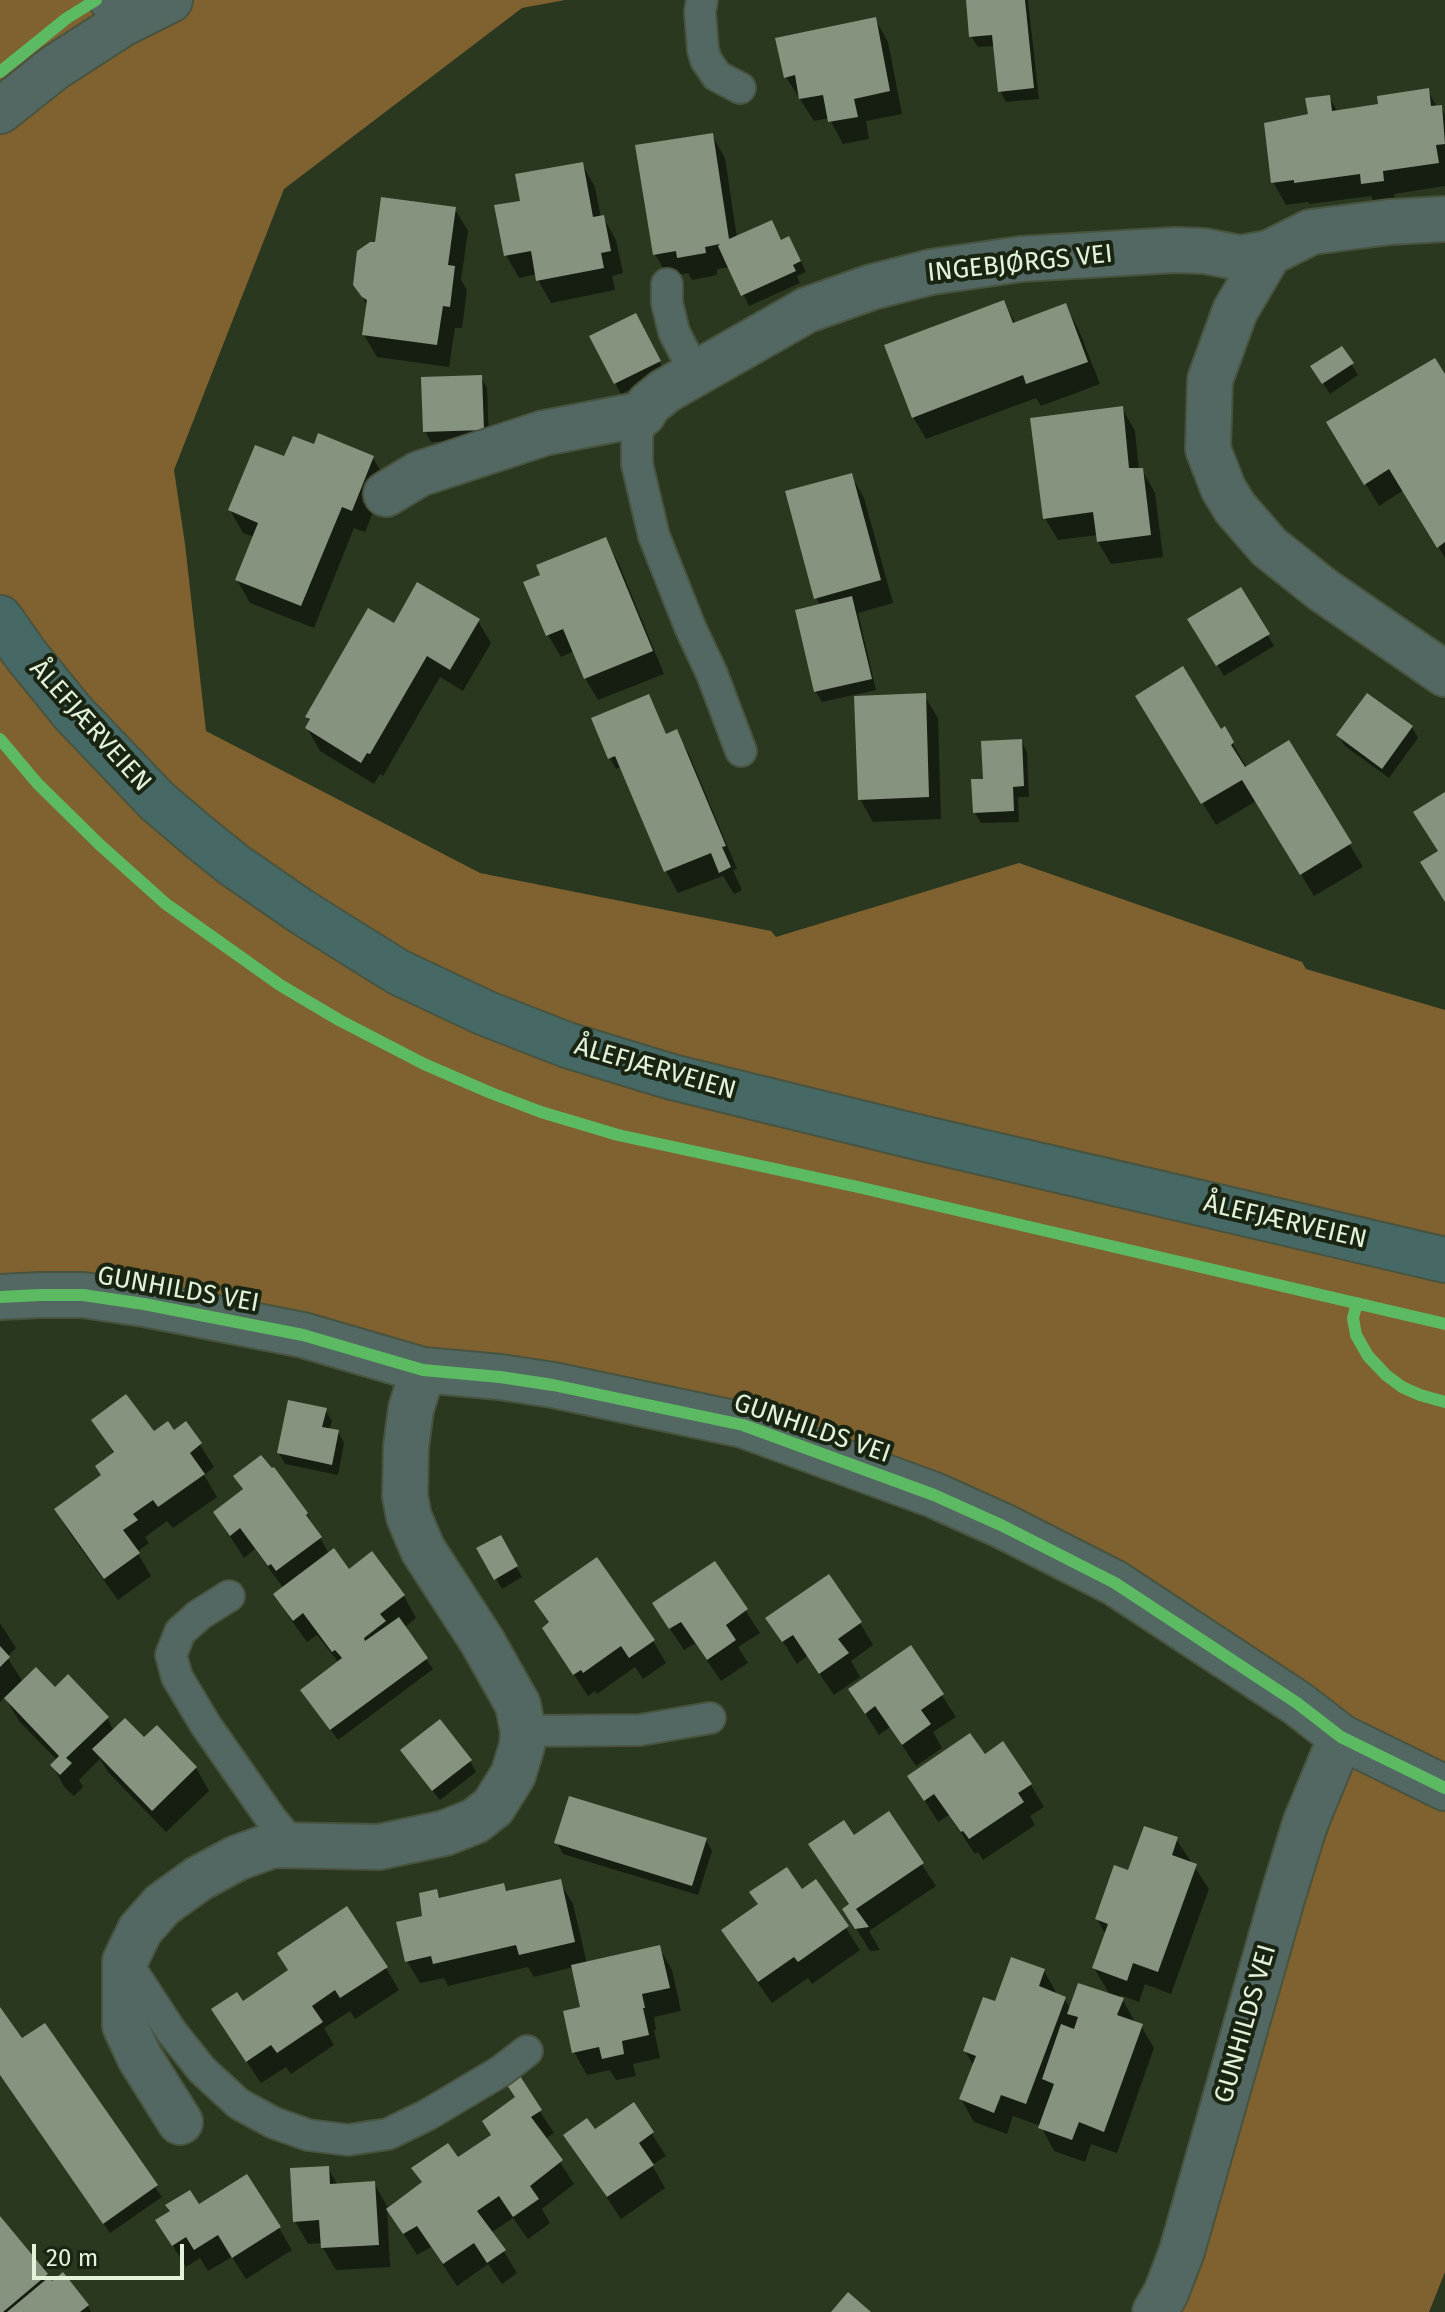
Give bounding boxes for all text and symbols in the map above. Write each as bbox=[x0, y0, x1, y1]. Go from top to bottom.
street label: INGEBJØRGS VEI bbox=[926, 239, 1114, 289]
street label: ÅLEFJÆRVEIEN bbox=[23, 654, 157, 798]
street label: ÅLEFJÆRVEIEN bbox=[571, 1031, 739, 1107]
street label: ÅLEFJÆRVEIEN bbox=[1200, 1188, 1370, 1256]
street label: GUNHILDS VEI bbox=[95, 1260, 261, 1320]
street label: GUNHILDS VEI bbox=[730, 1388, 894, 1470]
street label: GUNHILDS VEI bbox=[1208, 1941, 1284, 2107]
scale bar bbox=[36, 2228, 188, 2278]
text: 20 m bbox=[46, 2244, 98, 2272]

